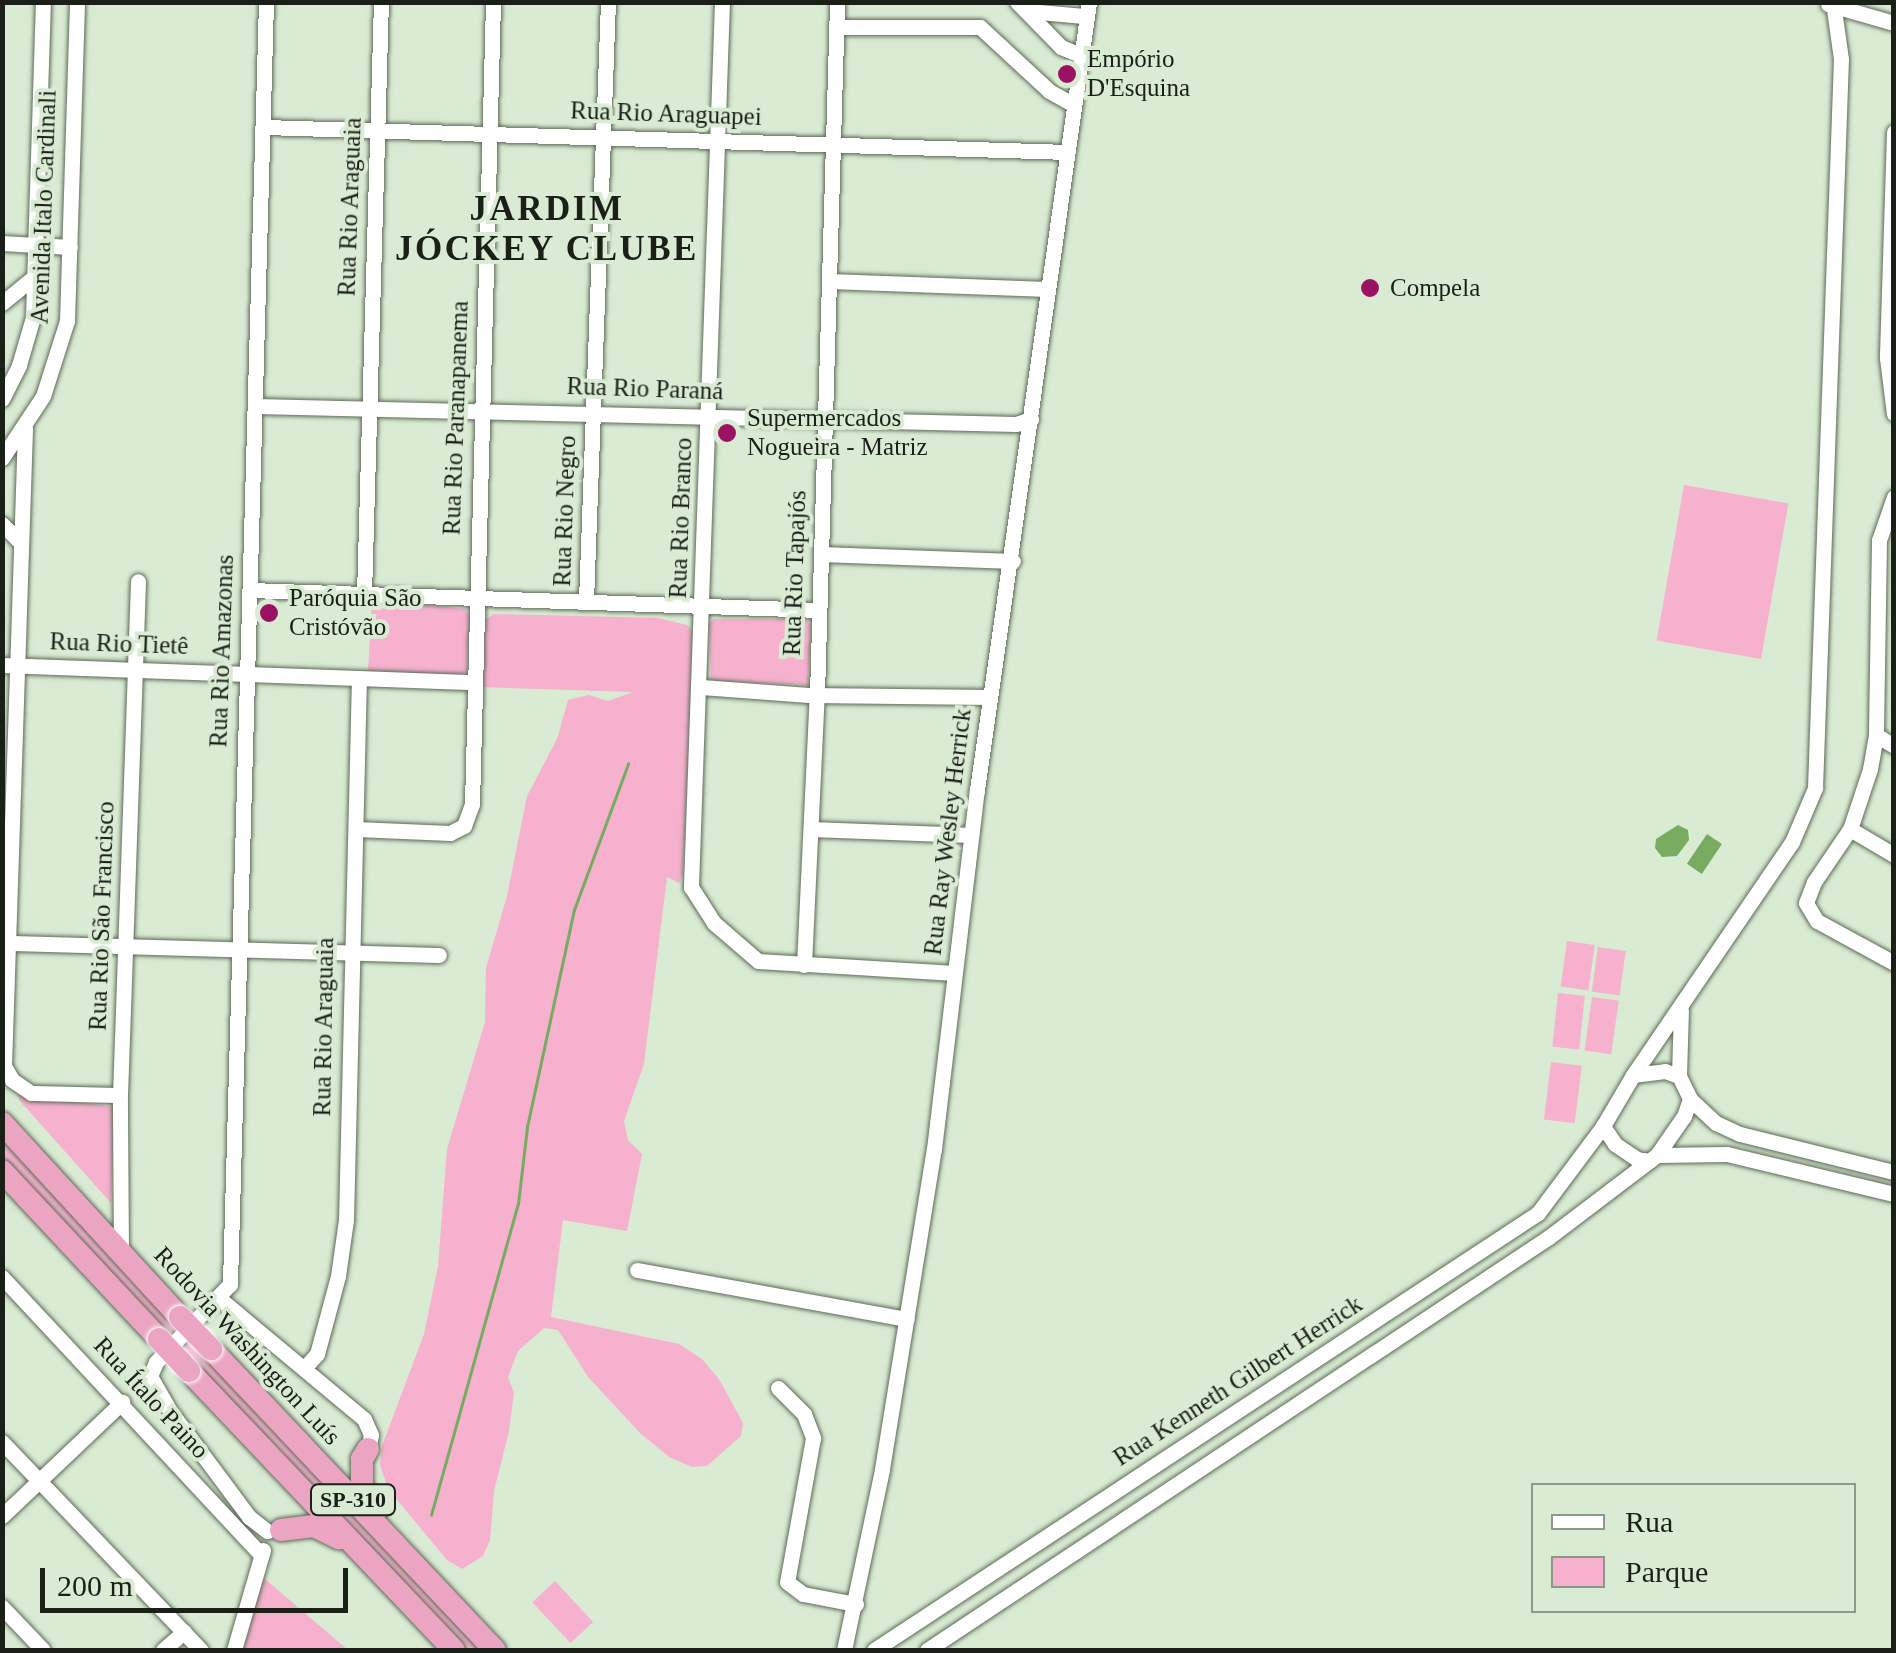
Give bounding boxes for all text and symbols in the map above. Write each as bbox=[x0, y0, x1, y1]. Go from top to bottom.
place label: Empório D'Esquina bbox=[1087, 45, 1190, 104]
marker: Empório D'Esquina bbox=[1056, 63, 1078, 85]
street label: Avenida Italo Cardinali bbox=[25, 89, 63, 325]
street label: Rua Rio Araguapei bbox=[569, 96, 763, 132]
street label: Rua Rio Araguaia bbox=[332, 116, 368, 298]
district label: JARDIM JÓCKEY CLUBE bbox=[394, 188, 700, 270]
place label: Compela bbox=[1390, 273, 1480, 303]
marker: Compela bbox=[1359, 277, 1381, 299]
street label: Rua Rio Paranapanema bbox=[437, 300, 475, 536]
street label: Rua Rio Paraná bbox=[566, 371, 724, 407]
place label: Supermercados Nogueira - Matriz bbox=[747, 404, 927, 463]
marker: Supermercados Nogueira - Matriz bbox=[716, 422, 738, 444]
street label: Rua Rio Negro bbox=[547, 435, 583, 587]
street label: Rua Rio Branco bbox=[663, 437, 699, 599]
street label: Rua Rio Tapajós bbox=[777, 489, 813, 657]
street label: Rua Rio Amazonas bbox=[204, 553, 240, 749]
place label: Paróquia São Cristóvão bbox=[289, 584, 422, 643]
marker: Paróquia São Cristóvão bbox=[258, 602, 280, 624]
street label: Rua Rio Tietê bbox=[49, 627, 189, 661]
street label: Rua Ray Wesley Herrick bbox=[918, 707, 978, 957]
street label: Rua Rio São Francisco bbox=[83, 801, 121, 1031]
street label: Rua Rio Araguaia bbox=[307, 936, 341, 1118]
street label: Rodovia Washington Luís bbox=[147, 1241, 347, 1451]
street label: Rua Kenneth Gilbert Herrick bbox=[1108, 1289, 1368, 1473]
street label: Rua Ítalo Paino bbox=[87, 1331, 215, 1465]
road number: SP-310 bbox=[308, 1483, 398, 1517]
legend bbox=[1531, 1483, 1856, 1613]
text: Rua bbox=[1625, 1505, 1673, 1538]
scale bar bbox=[45, 1548, 352, 1610]
text: Parque bbox=[1625, 1555, 1708, 1588]
text: 200 m bbox=[57, 1569, 133, 1602]

